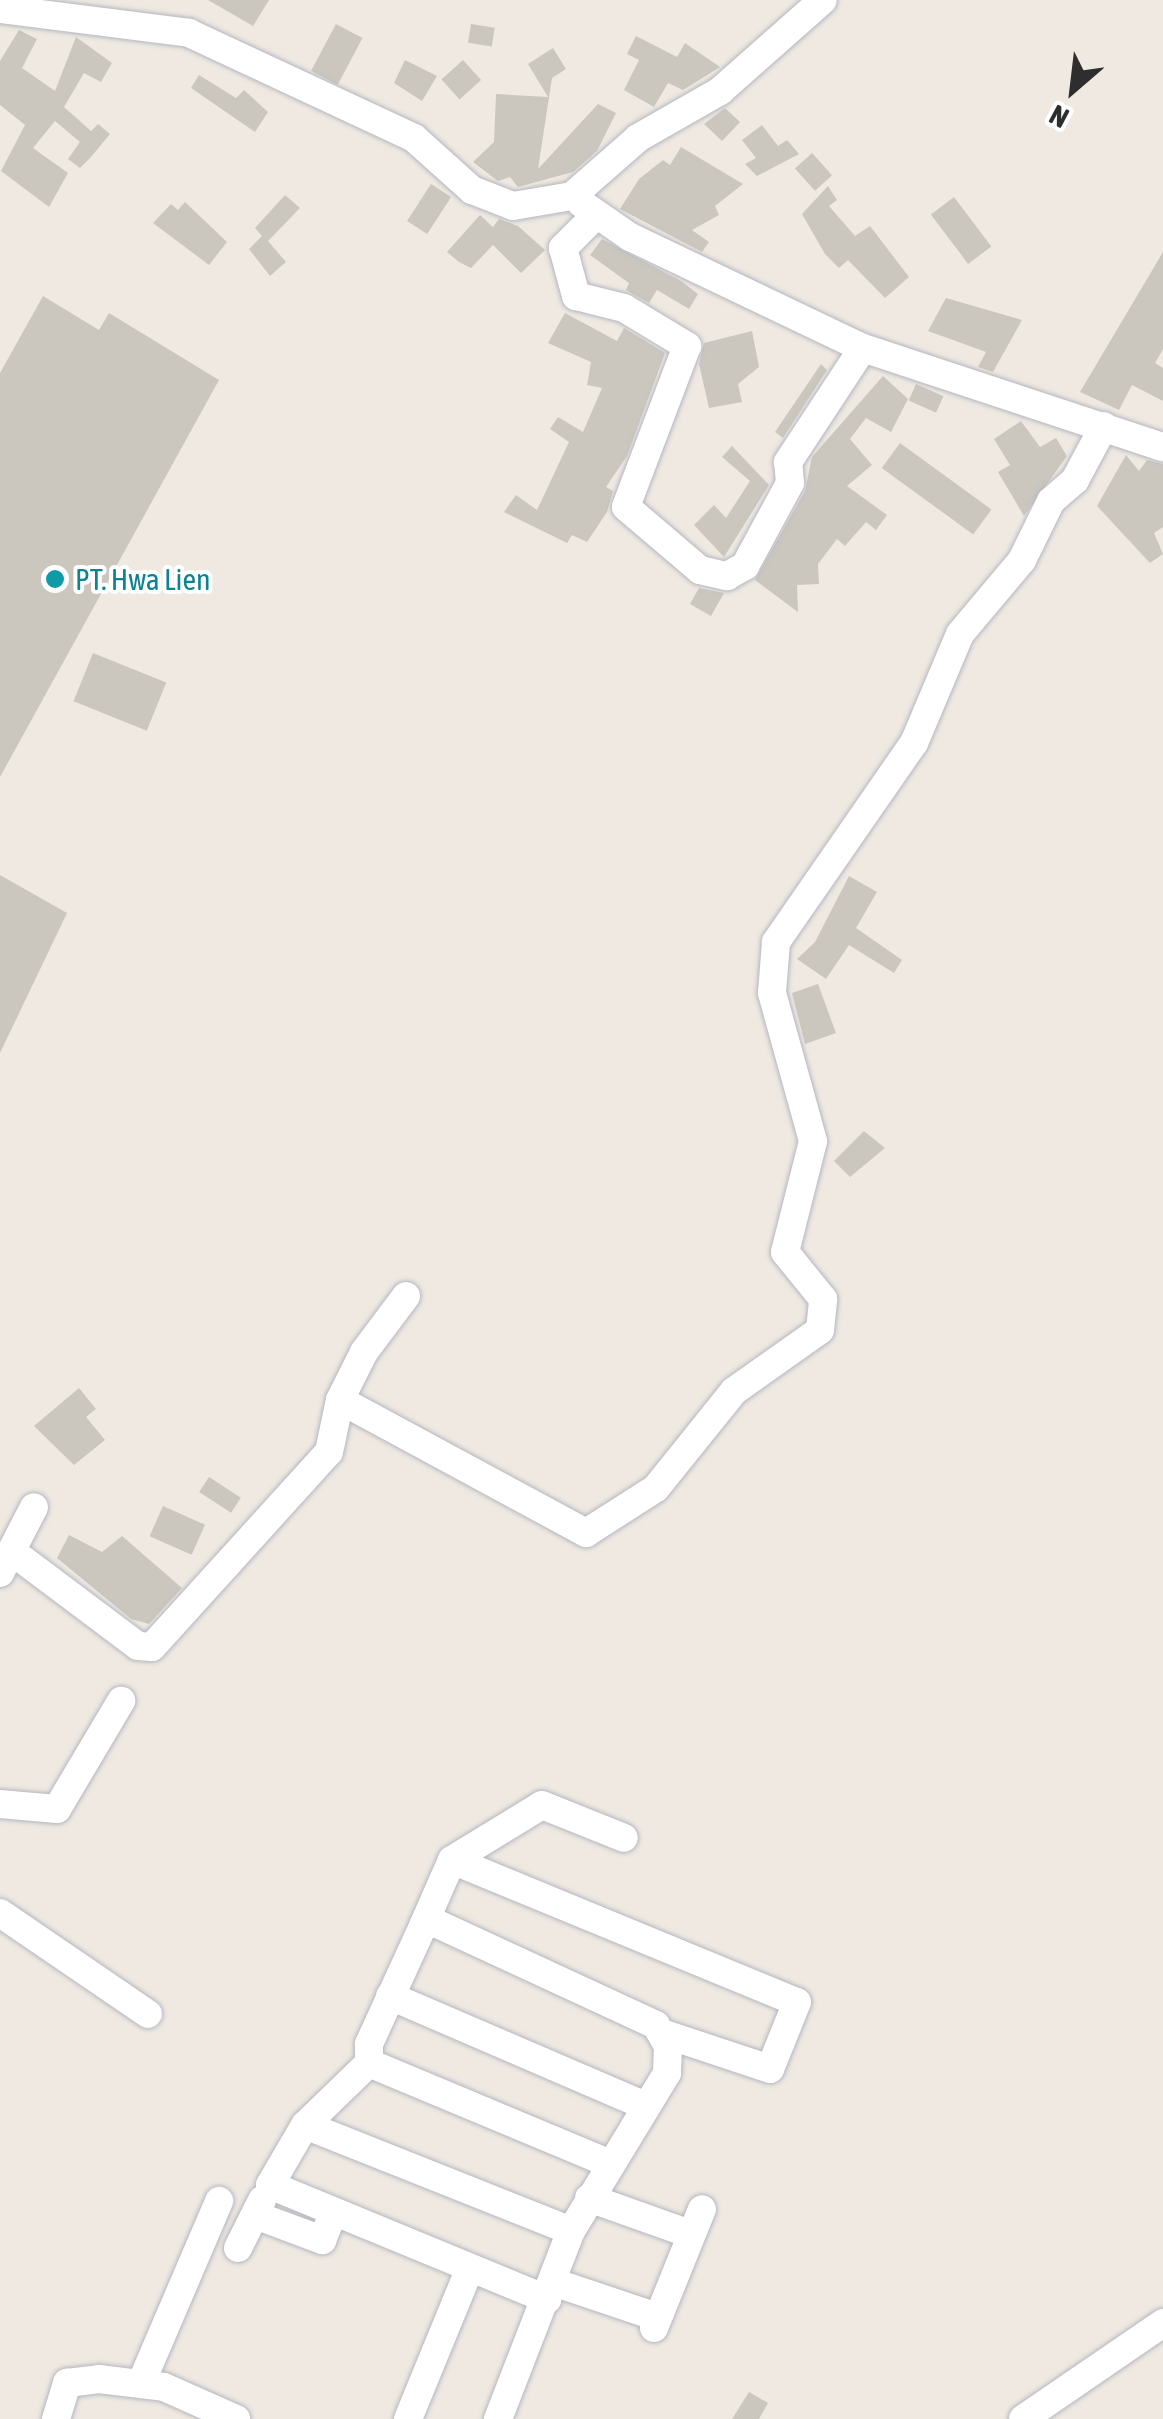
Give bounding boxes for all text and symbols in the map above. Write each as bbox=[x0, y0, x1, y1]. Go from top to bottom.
north arrow bbox=[1023, 40, 1123, 140]
text: N bbox=[1044, 98, 1074, 134]
place label: PT. Hwa Lien bbox=[75, 561, 211, 597]
marker: PT. Hwa Lien bbox=[44, 568, 66, 590]

